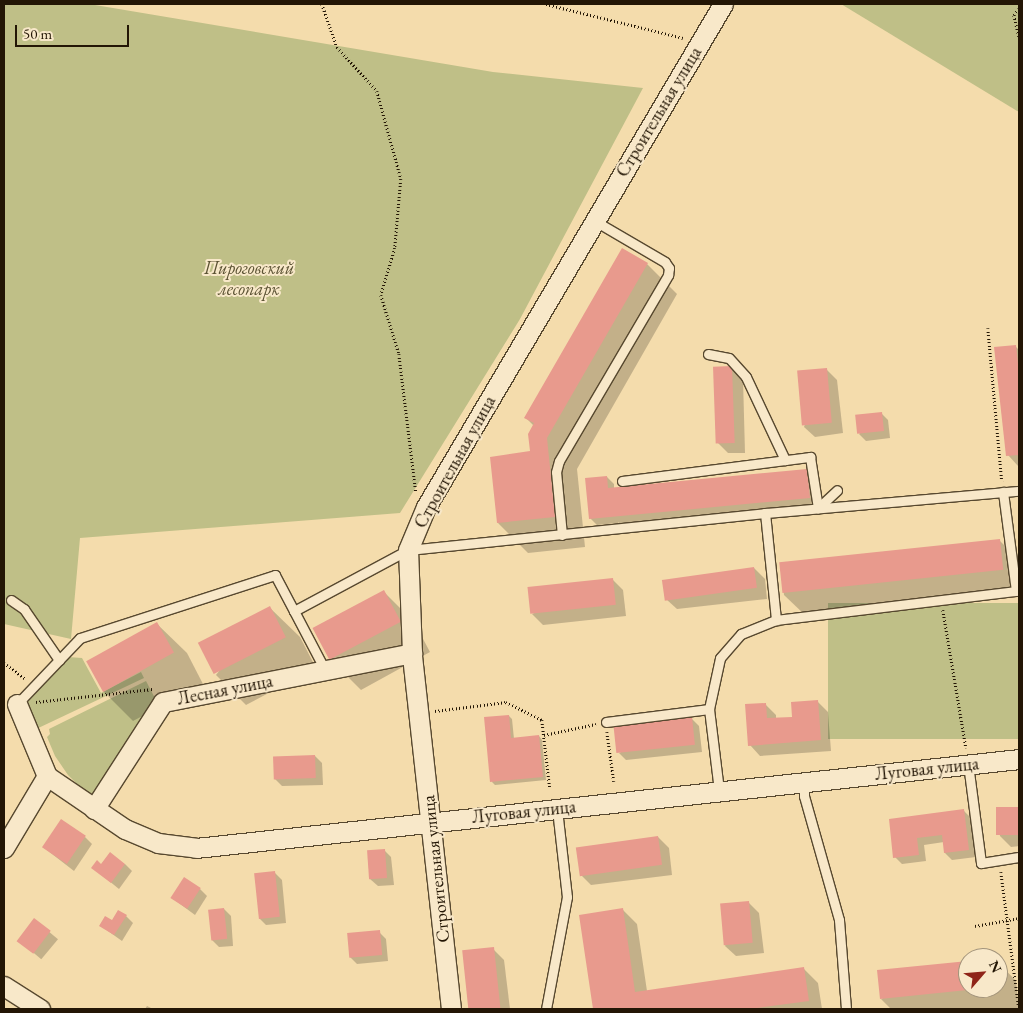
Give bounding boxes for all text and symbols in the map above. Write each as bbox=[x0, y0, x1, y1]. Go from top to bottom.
scale bar bbox=[18, 15, 131, 47]
text: 50 m bbox=[23, 24, 52, 43]
street label: Строительная улица bbox=[612, 43, 706, 181]
park label: Пироговский лесопарк bbox=[204, 258, 294, 300]
street label: Строительная улица bbox=[410, 392, 500, 532]
street label: Лесная улица bbox=[175, 670, 275, 710]
street label: Луговая улица bbox=[874, 753, 980, 785]
street label: Строительная улица bbox=[418, 794, 454, 944]
street label: Луговая улица bbox=[471, 796, 577, 828]
north arrow bbox=[958, 948, 1008, 998]
text: N bbox=[985, 958, 1006, 976]

